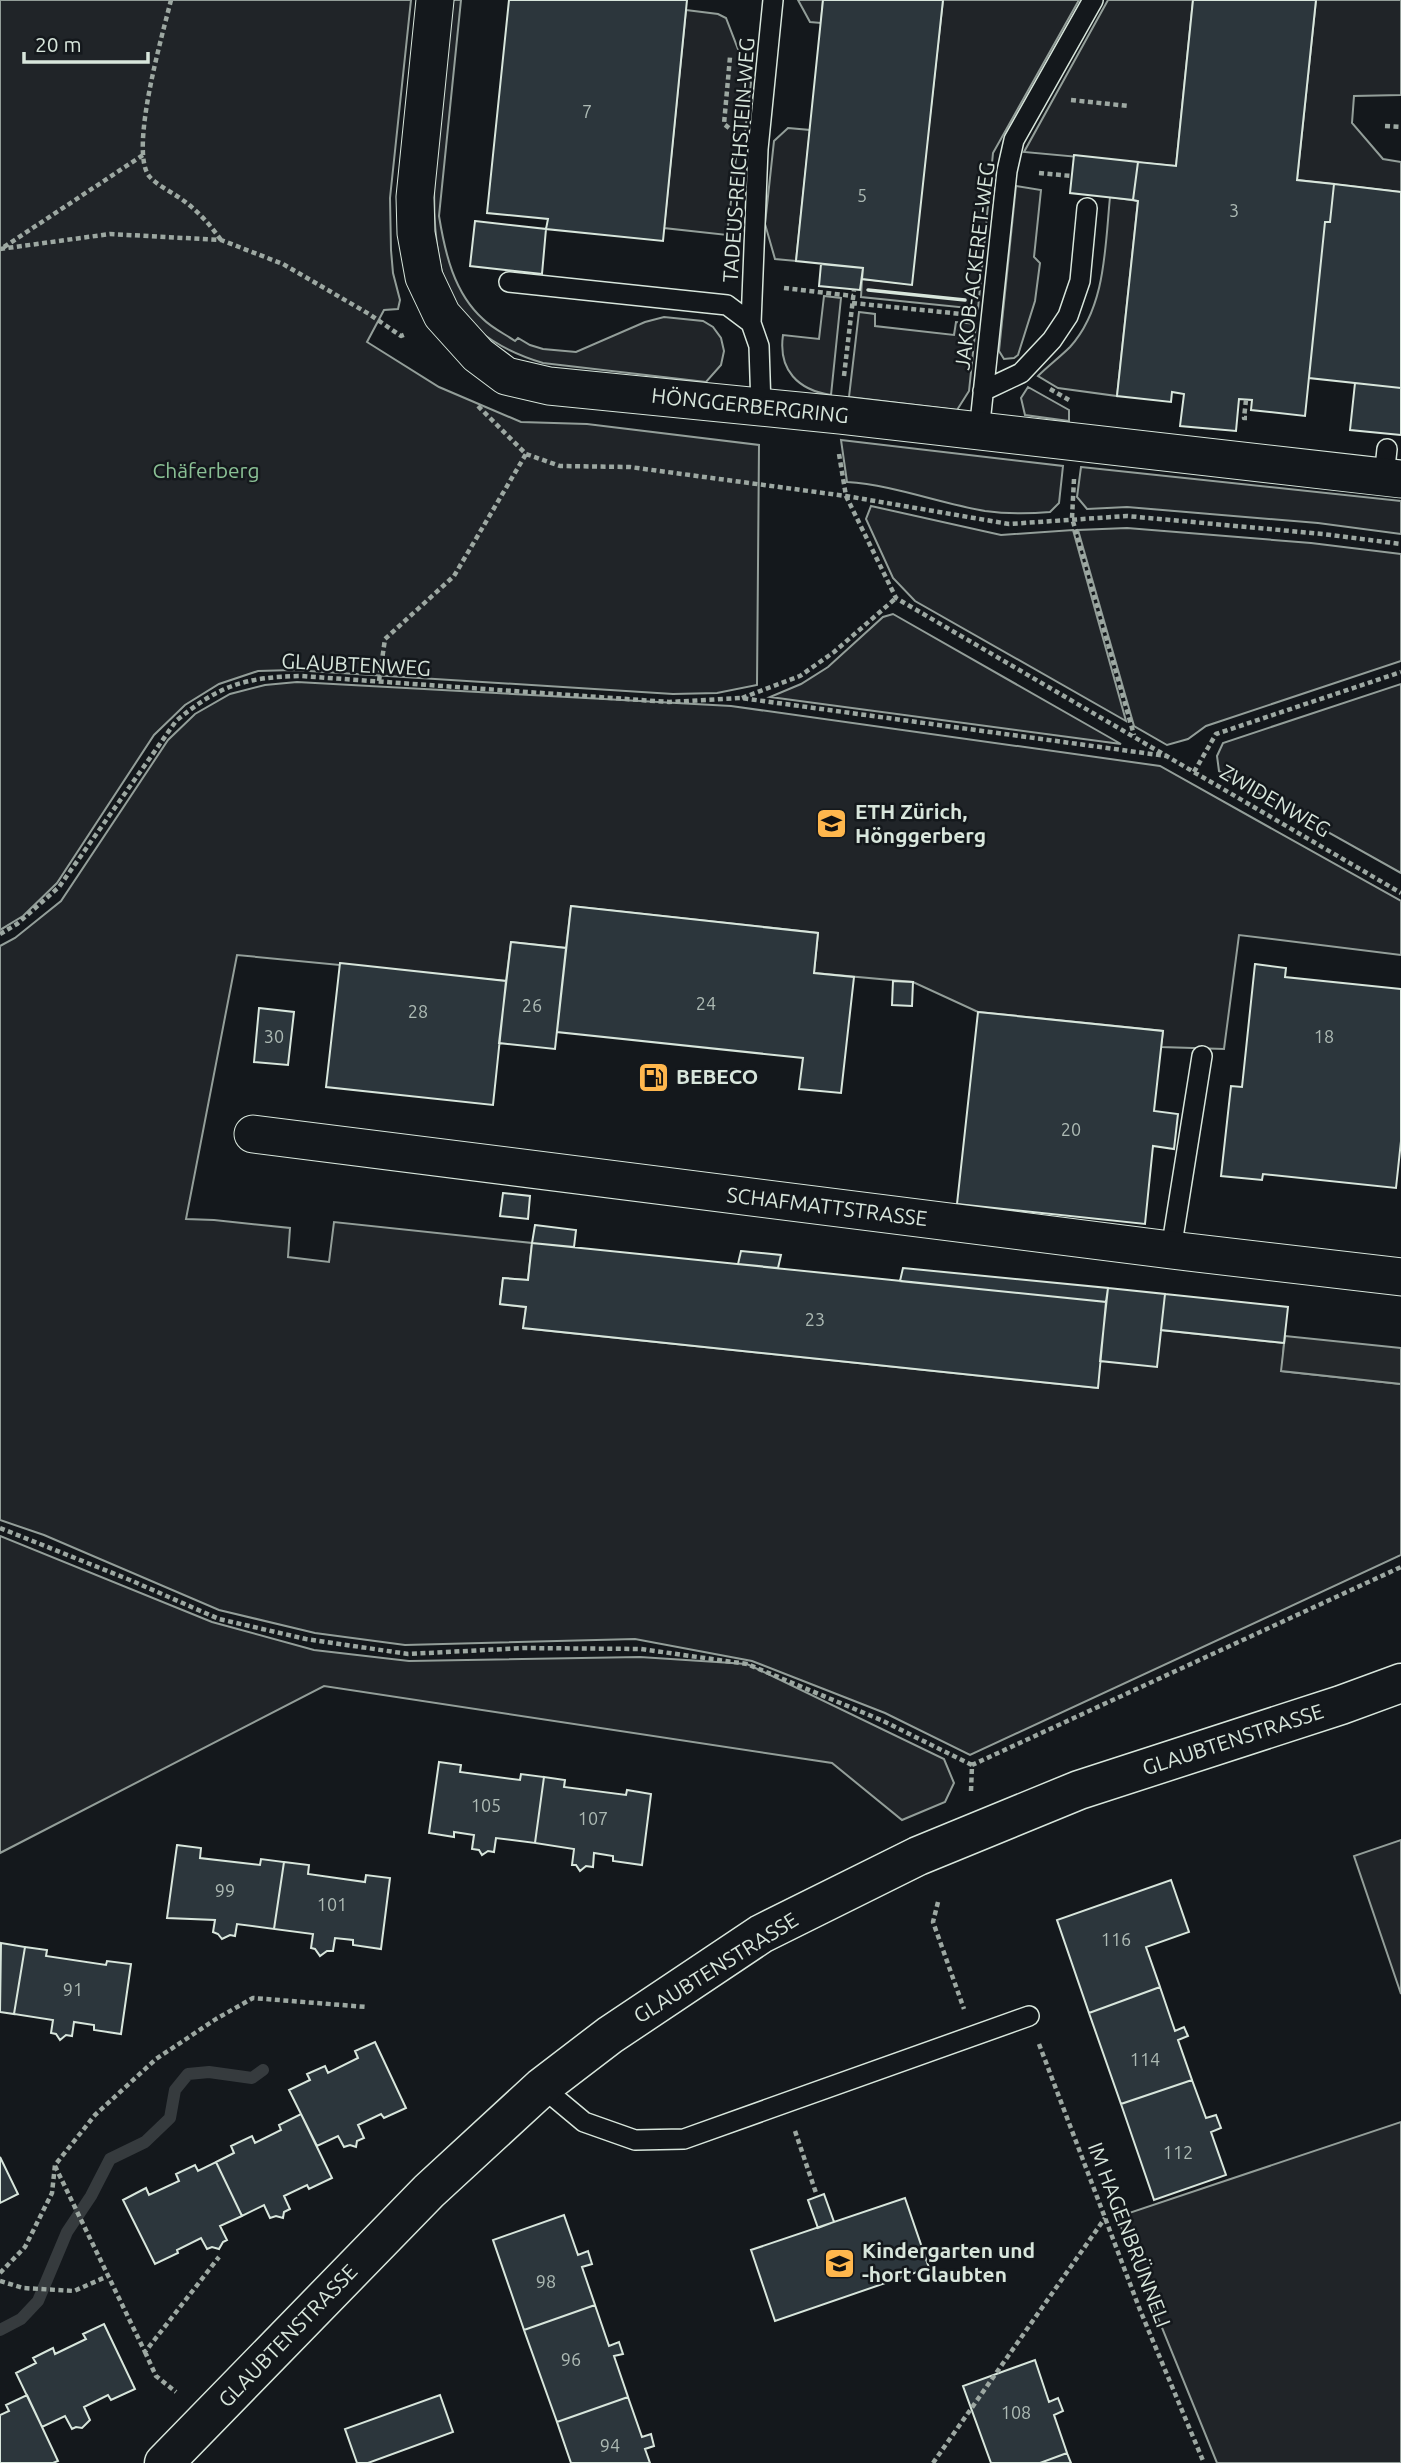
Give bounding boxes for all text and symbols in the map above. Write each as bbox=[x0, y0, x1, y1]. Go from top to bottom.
scale bar bbox=[24, 21, 149, 65]
text: 20 m bbox=[35, 32, 82, 56]
street label: TADEUS-REICHSTEIN-WEG bbox=[717, 37, 759, 283]
house number: 7 bbox=[582, 101, 592, 121]
street label: JAKOB-ACKERET-WEG bbox=[949, 161, 999, 371]
house number: 5 bbox=[857, 185, 867, 205]
house number: 3 bbox=[1229, 200, 1239, 220]
street label: HÖNGGERBERGRING bbox=[650, 383, 850, 427]
park label: Chäferberg bbox=[152, 458, 260, 482]
street label: GLAUBTENWEG bbox=[281, 648, 431, 680]
street label: ZWIDENWEG bbox=[1216, 759, 1335, 841]
place label: ETH Zürich, Hönggerberg bbox=[855, 799, 986, 847]
school or university icon: ETH Zürich, Hönggerberg bbox=[815, 807, 849, 841]
house number: 24 bbox=[696, 993, 716, 1013]
house number: 26 bbox=[522, 995, 542, 1015]
house number: 28 bbox=[408, 1001, 428, 1021]
house number: 30 bbox=[264, 1026, 284, 1046]
house number: 18 bbox=[1314, 1026, 1334, 1046]
fuel station icon: BEBECO bbox=[636, 1060, 670, 1094]
place label: BEBECO bbox=[676, 1064, 758, 1088]
house number: 20 bbox=[1061, 1119, 1081, 1139]
street label: SCHAFMATTSTRASSE bbox=[725, 1182, 929, 1230]
house number: 23 bbox=[805, 1309, 825, 1329]
street label: GLAUBTENSTRASSE bbox=[1139, 1698, 1326, 1780]
house number: 105 bbox=[471, 1795, 501, 1815]
house number: 107 bbox=[578, 1808, 608, 1828]
house number: 99 bbox=[215, 1880, 235, 1900]
house number: 101 bbox=[317, 1894, 347, 1914]
street label: GLAUBTENSTRASSE bbox=[629, 1907, 802, 2027]
house number: 116 bbox=[1101, 1929, 1131, 1949]
house number: 91 bbox=[63, 1979, 83, 1999]
house number: 114 bbox=[1130, 2049, 1160, 2069]
street label: IM HAGENBRÜNNELI bbox=[1084, 2139, 1176, 2330]
house number: 112 bbox=[1163, 2142, 1193, 2162]
place label: Kindergarten und -hort Glaubten bbox=[862, 2238, 1035, 2286]
school or university icon: Kindergarten und -hort Glaubten bbox=[822, 2246, 856, 2280]
street label: GLAUBTENSTRASSE bbox=[213, 2259, 362, 2412]
house number: 98 bbox=[536, 2271, 556, 2291]
house number: 96 bbox=[561, 2349, 581, 2369]
house number: 108 bbox=[1001, 2402, 1031, 2422]
house number: 94 bbox=[600, 2435, 620, 2455]

